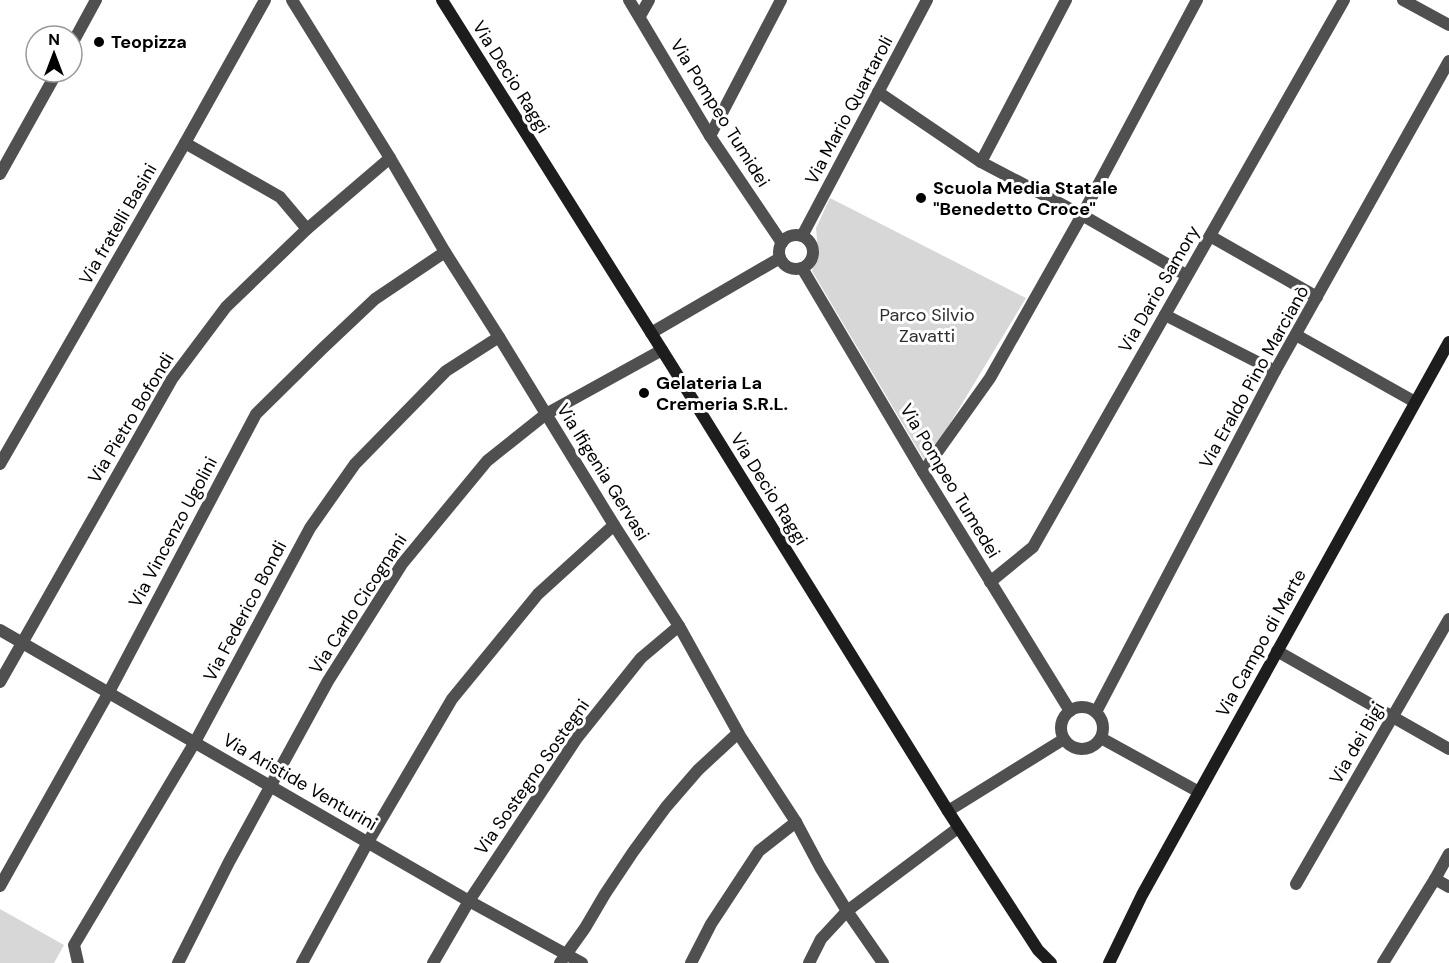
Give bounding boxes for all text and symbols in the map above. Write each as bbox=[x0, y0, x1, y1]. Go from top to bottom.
street label: Via Decio Raggi bbox=[467, 16, 555, 138]
north arrow bbox=[24, 24, 84, 84]
text: N bbox=[48, 29, 60, 50]
place label: Teopizza bbox=[111, 30, 187, 54]
street label: Via Mario Quartaroli bbox=[800, 31, 898, 189]
street label: Via Pompeo Tumidei bbox=[665, 34, 775, 192]
marker: Teopizza bbox=[92, 35, 106, 49]
street label: Via fratelli Basini bbox=[74, 159, 162, 289]
place label: Scuola Media Statale "Benedetto Croce" bbox=[933, 176, 1118, 221]
marker: Scuola Media Statale "Benedetto Croce" bbox=[914, 191, 928, 205]
street label: Via Dario Samory bbox=[1113, 221, 1205, 357]
street label: Via Eraldo Pino Marcianò bbox=[1194, 281, 1314, 473]
park label: Parco Silvio Zavatti bbox=[879, 303, 975, 348]
street label: Via Pietro Bofondi bbox=[83, 348, 179, 488]
place label: Gelateria La Cremeria S.R.L. bbox=[656, 371, 788, 416]
marker: Gelateria La Cremeria S.R.L. bbox=[637, 386, 651, 400]
street label: Via Ifigenia Gervasi bbox=[551, 399, 655, 545]
street label: Via Pompeo Tumedei bbox=[894, 399, 1006, 563]
street label: Via Decio Raggi bbox=[725, 428, 813, 550]
street label: Via Vincenzo Ugolini bbox=[123, 452, 223, 612]
street label: Via Carlo Cicognani bbox=[304, 529, 412, 679]
street label: Via Federico Bondi bbox=[198, 536, 292, 686]
street label: Via Campo di Marte bbox=[1210, 565, 1312, 721]
street label: Via Sostegno Sostegni bbox=[469, 694, 595, 860]
street label: Via dei Bigi bbox=[1324, 698, 1390, 788]
street label: Via Aristide Venturini bbox=[218, 728, 382, 836]

